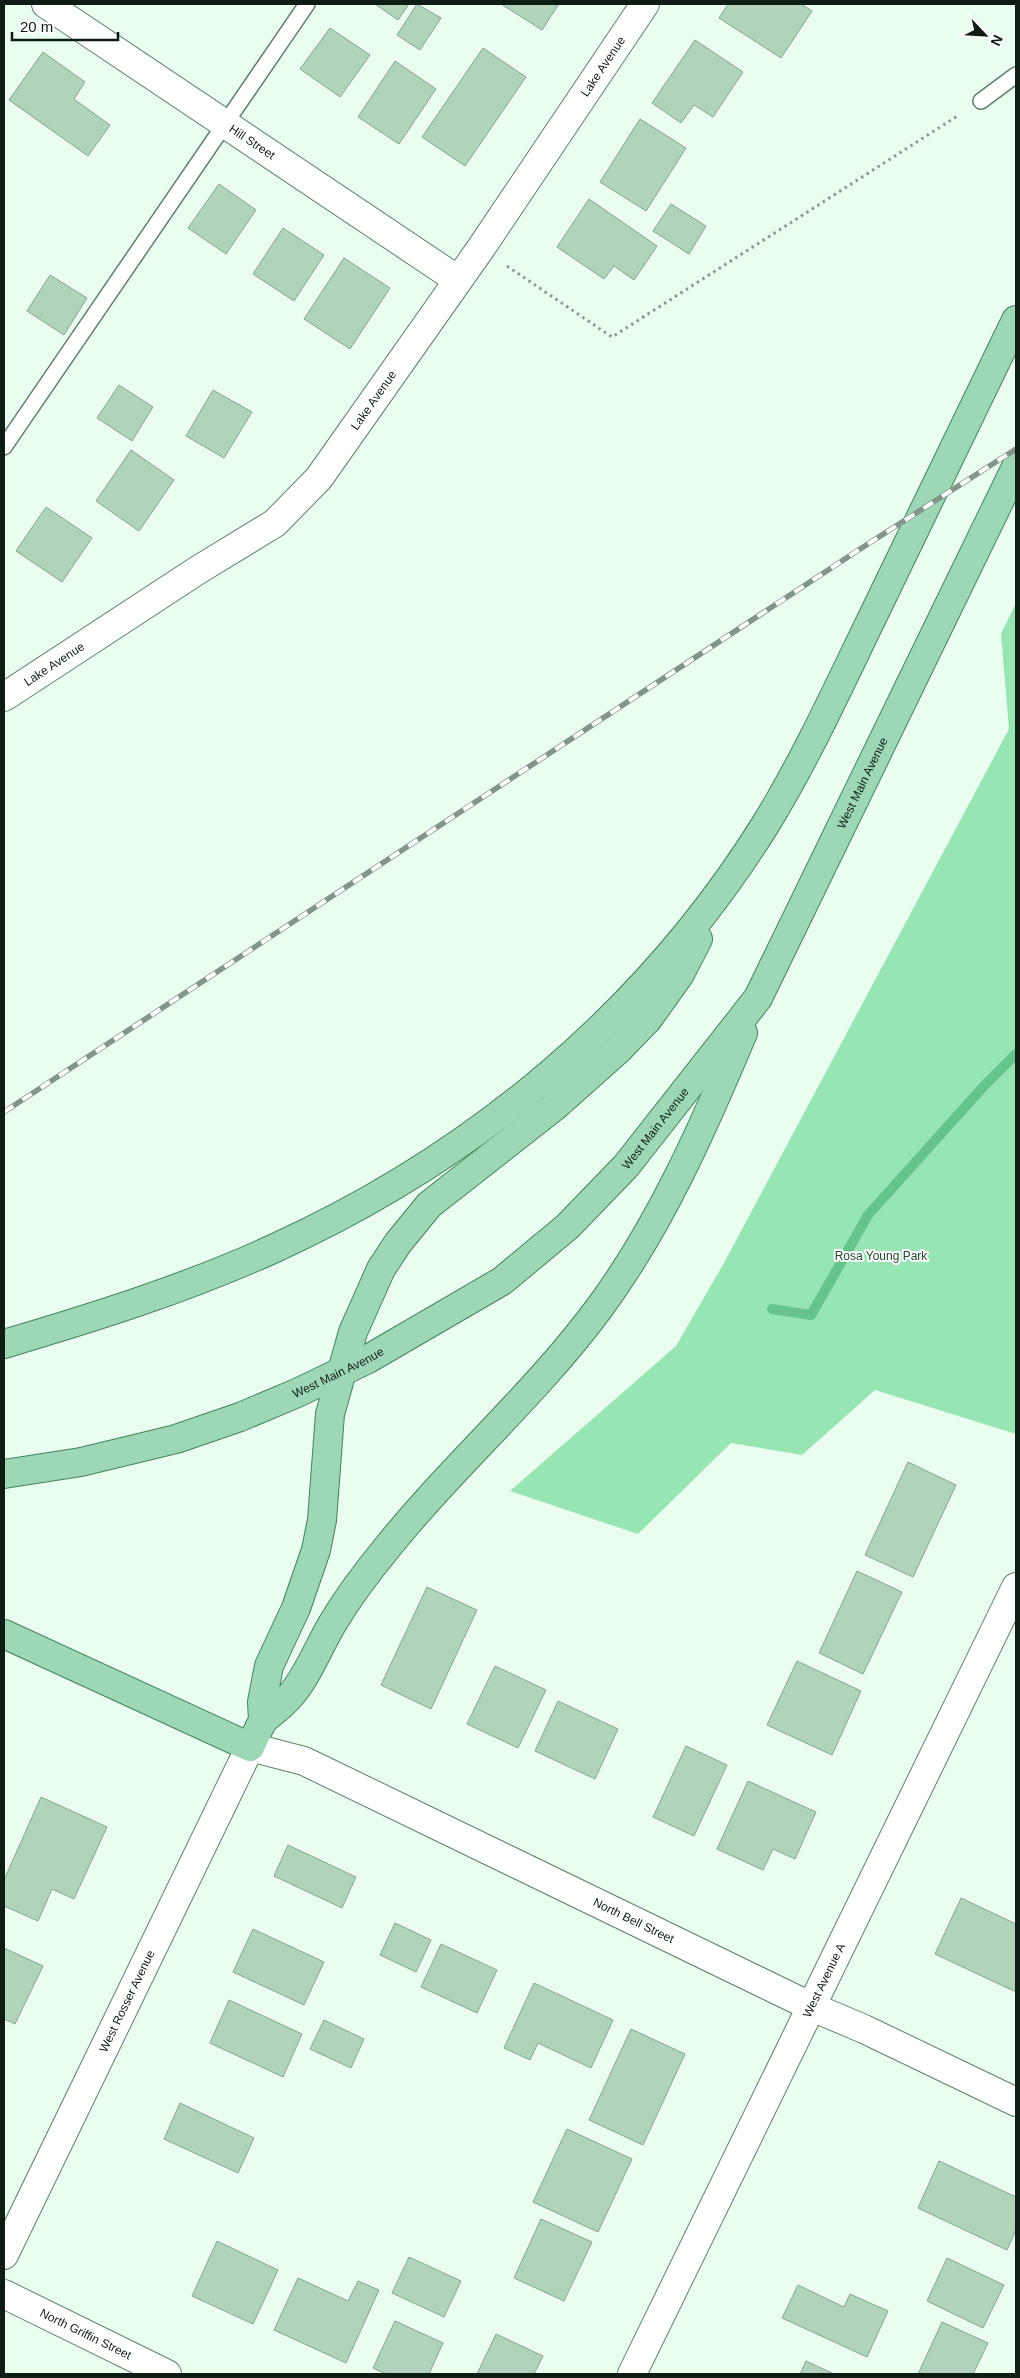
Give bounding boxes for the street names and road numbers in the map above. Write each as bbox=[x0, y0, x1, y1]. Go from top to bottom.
street label: Lake Avenue bbox=[578, 34, 628, 99]
street label: Hill Street bbox=[226, 122, 278, 163]
street label: Lake Avenue bbox=[348, 368, 400, 433]
street label: Lake Avenue bbox=[21, 639, 87, 689]
street label: West Main Avenue bbox=[834, 735, 891, 831]
street label: West Main Avenue bbox=[619, 1085, 692, 1172]
street label: West Main Avenue bbox=[290, 1344, 386, 1401]
street label: North Bell Street bbox=[591, 1895, 677, 1946]
street label: West Avenue A bbox=[800, 1941, 848, 2020]
street label: West Rosser Avenue bbox=[96, 1948, 158, 2055]
street label: North Griffin Street bbox=[38, 2306, 134, 2363]

